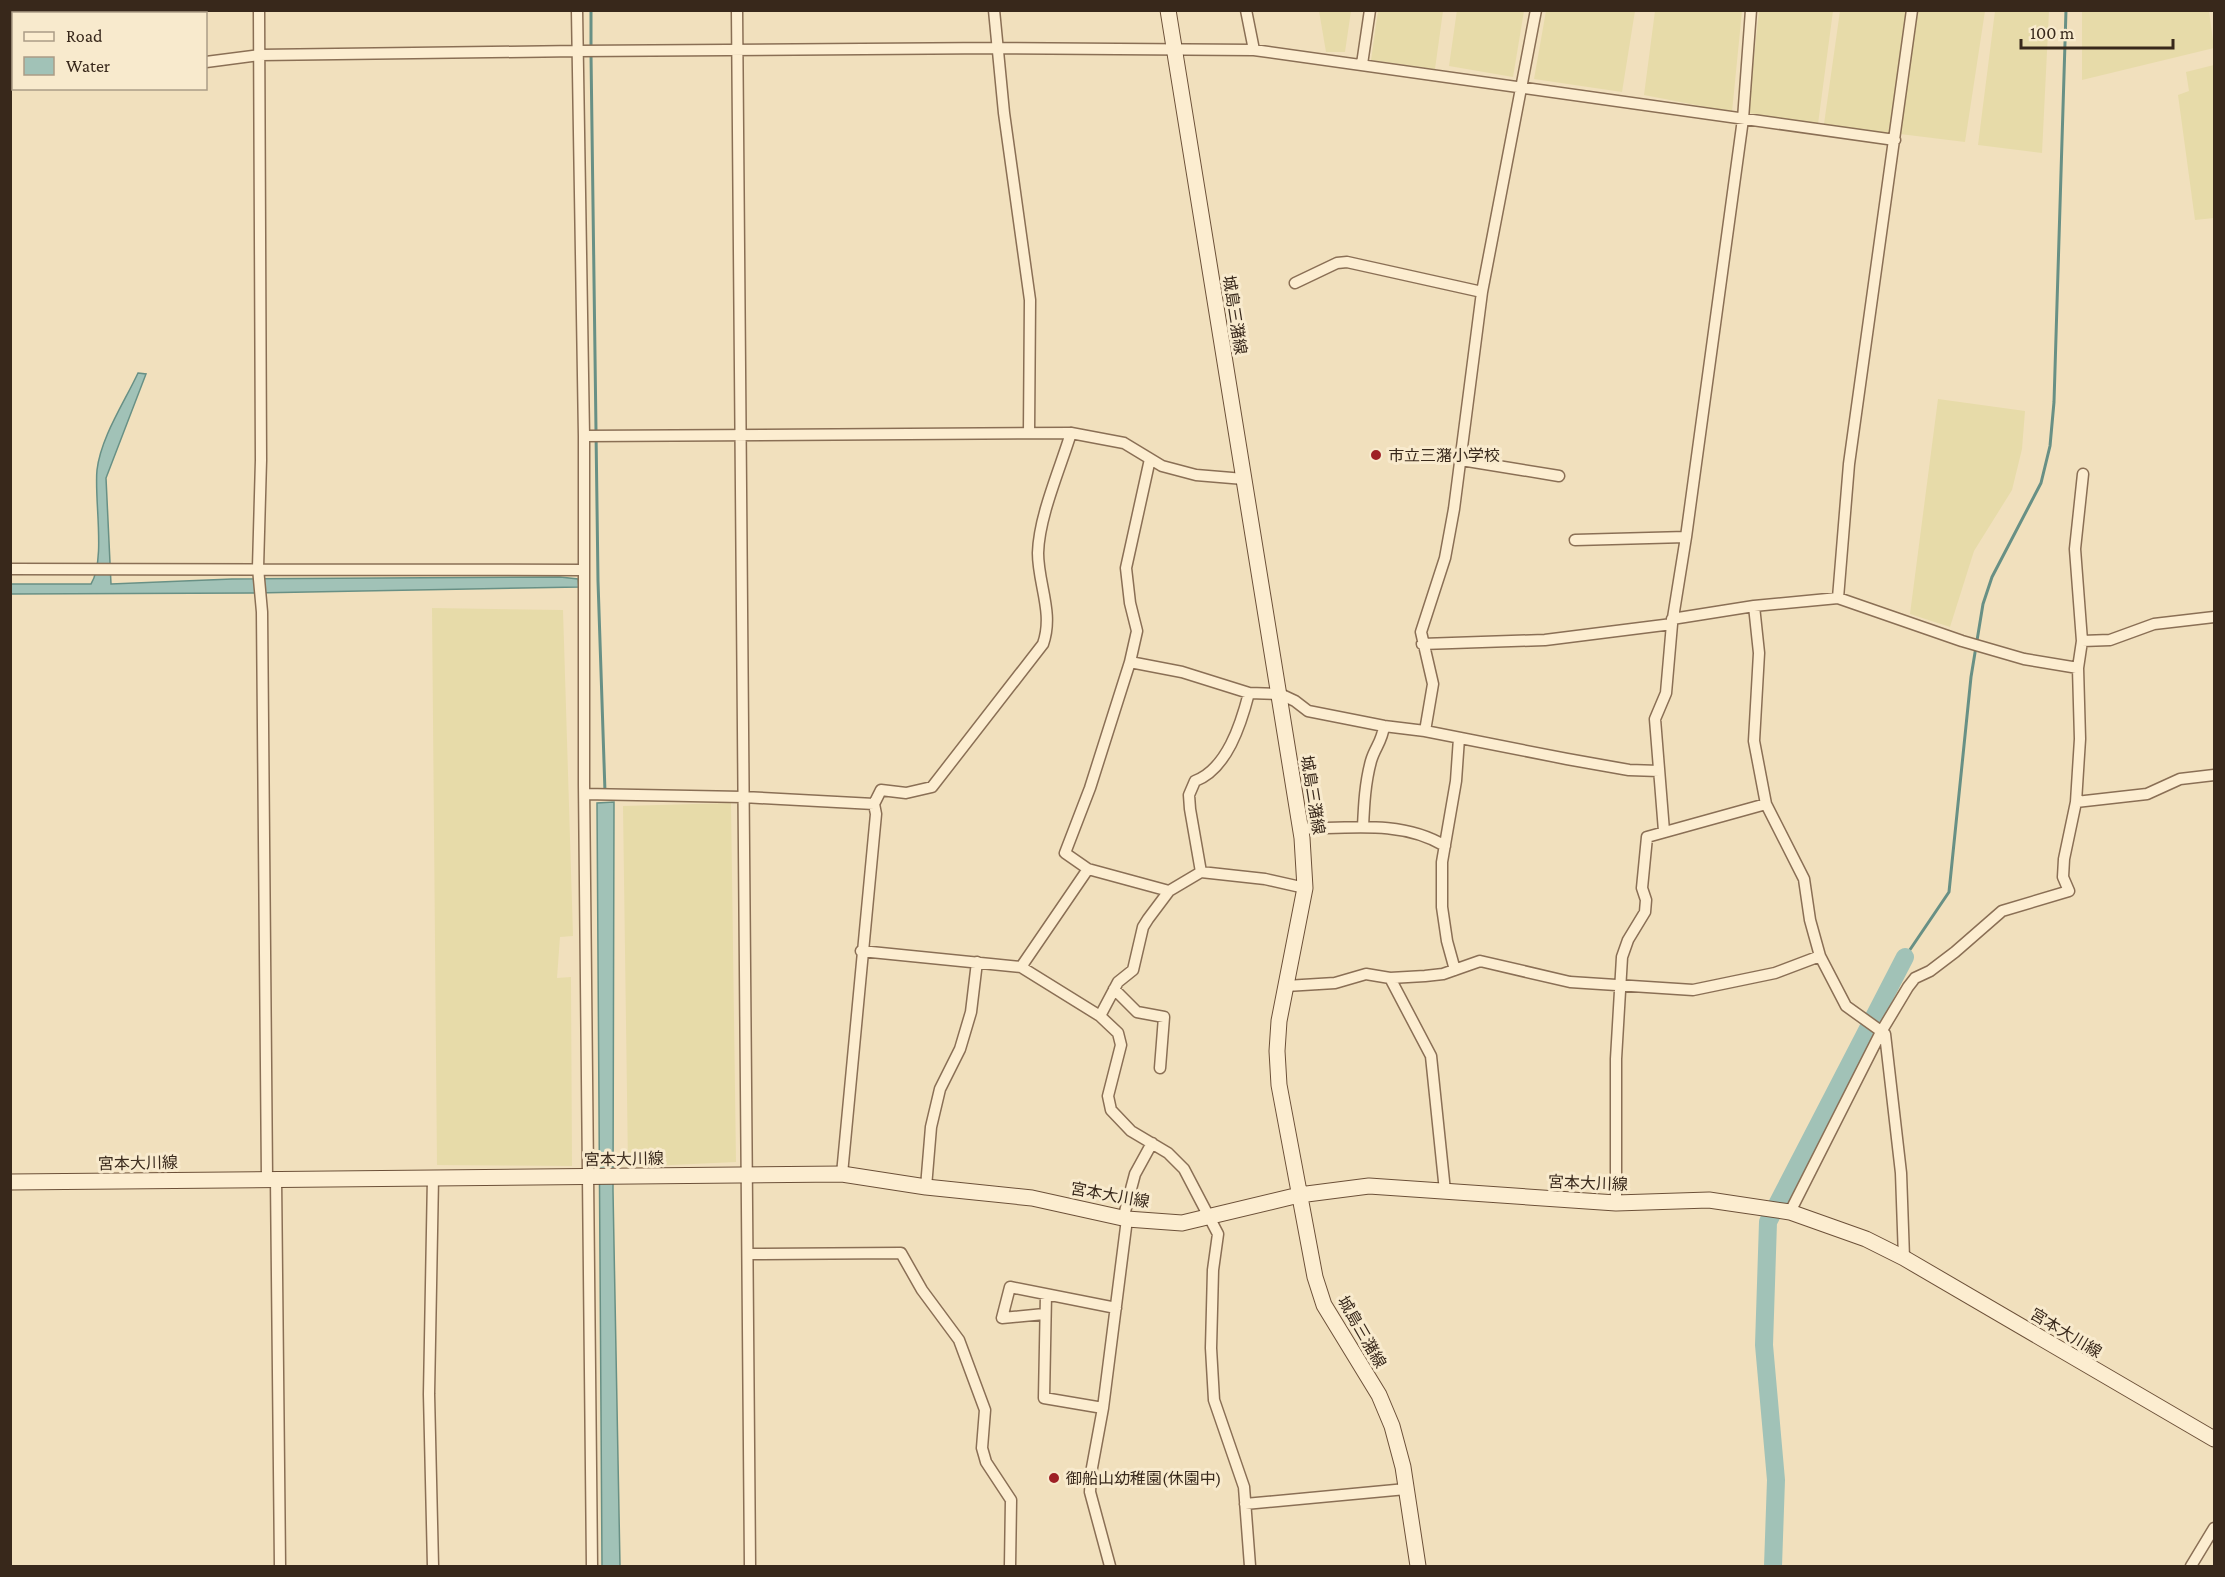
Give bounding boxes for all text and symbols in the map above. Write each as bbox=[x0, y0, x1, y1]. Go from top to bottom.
legend bbox=[12, 12, 207, 90]
scale bar bbox=[2021, 12, 2172, 50]
text: 100 m bbox=[2030, 23, 2075, 43]
text: Road bbox=[66, 26, 103, 46]
text: Water bbox=[66, 56, 111, 76]
street label: 城島三潴線 bbox=[1220, 274, 1250, 356]
place label: 市立三潴小学校 bbox=[1388, 447, 1500, 464]
marker: 市立三潴小学校 bbox=[1369, 448, 1383, 462]
street label: 城島三潴線 bbox=[1298, 754, 1328, 836]
street label: 宮本大川線 bbox=[584, 1150, 664, 1168]
street label: 宮本大川線 bbox=[98, 1154, 178, 1172]
street label: 宮本大川線 bbox=[1548, 1173, 1628, 1193]
street label: 宮本大川線 bbox=[1069, 1180, 1151, 1210]
street label: 城島三潴線 bbox=[1335, 1293, 1389, 1371]
street label: 宮本大川線 bbox=[2027, 1305, 2105, 1361]
place label: 御船山幼稚園(休園中) bbox=[1066, 1470, 1221, 1488]
marker: 御船山幼稚園(休園中) bbox=[1047, 1471, 1061, 1485]

